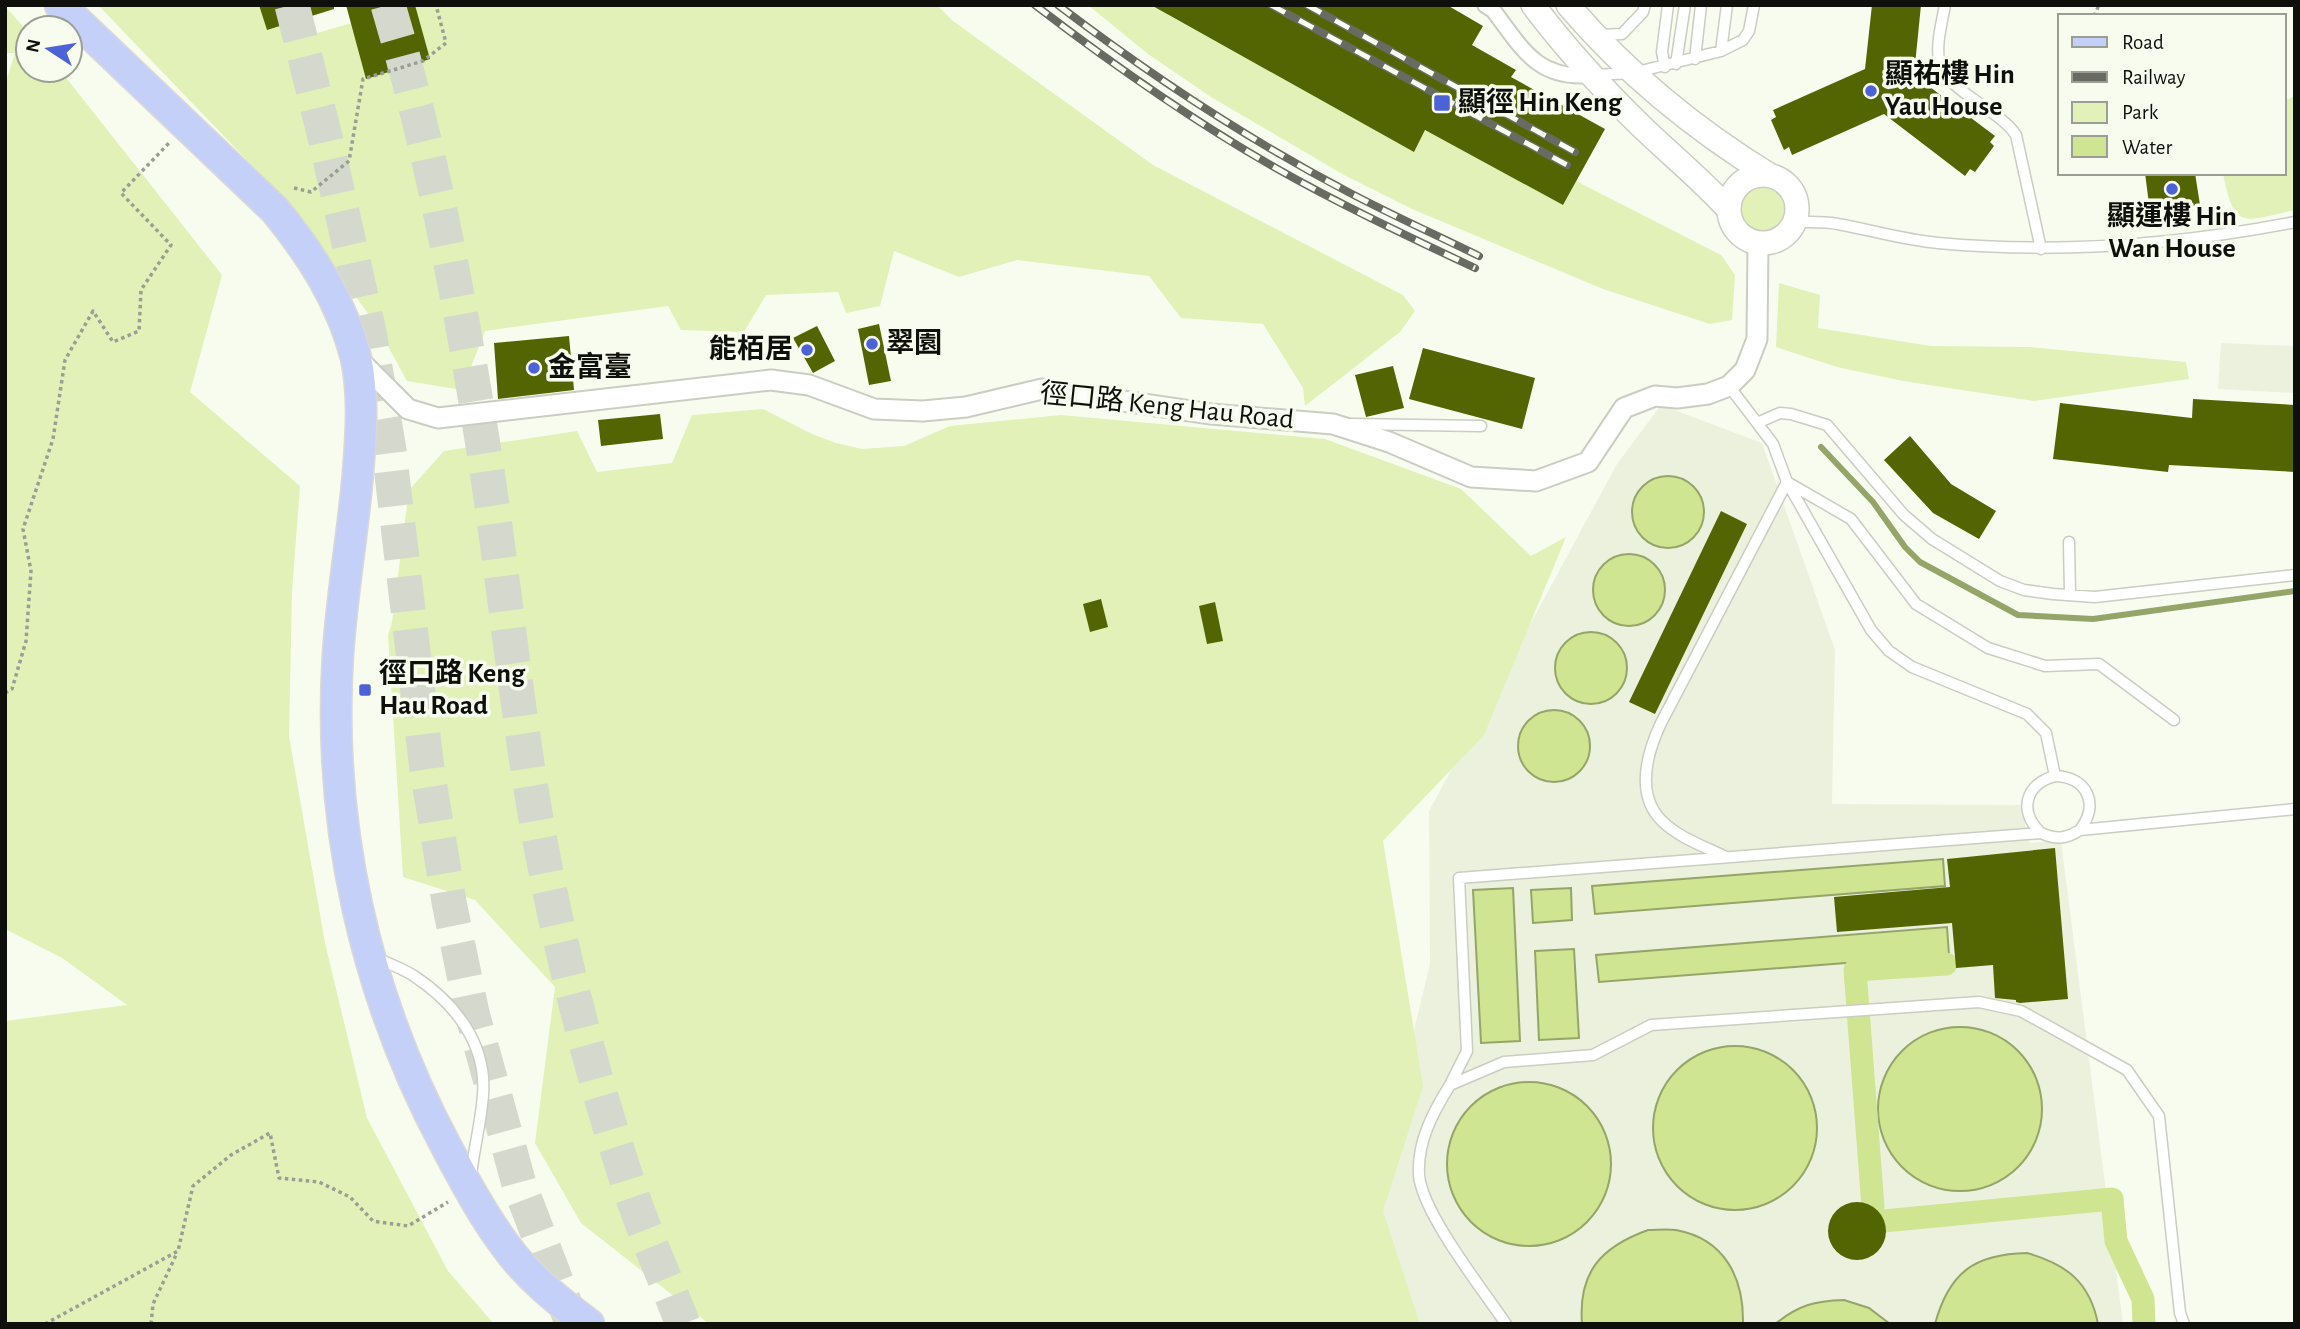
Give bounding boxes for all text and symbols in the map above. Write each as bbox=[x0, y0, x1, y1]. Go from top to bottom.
north arrow bbox=[14, 14, 84, 84]
legend bbox=[2058, 14, 2286, 175]
text: Road bbox=[2122, 32, 2164, 53]
text: N bbox=[23, 37, 45, 54]
place label: 顯祐樓 Hin Yau House bbox=[1885, 59, 2015, 121]
text: Railway bbox=[2122, 67, 2185, 88]
marker: 顯祐樓 Hin Yau House bbox=[1863, 83, 1879, 99]
place label: 顯徑 Hin Keng bbox=[1458, 87, 1623, 117]
marker: 顯徑 Hin Keng bbox=[1432, 93, 1452, 113]
text: Park bbox=[2122, 102, 2159, 123]
text: Water bbox=[2122, 137, 2172, 158]
marker: 顯運樓 Hin Wan House bbox=[2164, 181, 2180, 197]
place label: 顯運樓 Hin Wan House bbox=[2107, 201, 2237, 263]
place label: 翠園 bbox=[886, 328, 942, 358]
place label: 能栢居 bbox=[709, 334, 793, 364]
marker: 翠園 bbox=[864, 336, 880, 352]
marker: 能栢居 bbox=[799, 342, 815, 358]
place label: 金富臺 bbox=[548, 351, 632, 382]
marker: 金富臺 bbox=[526, 360, 542, 376]
street label: 徑口路 Keng Hau Road bbox=[1039, 378, 1295, 434]
place label: 徑口路 Keng Hau Road bbox=[379, 658, 526, 720]
marker: 徑口路 Keng Hau Road bbox=[357, 682, 373, 698]

